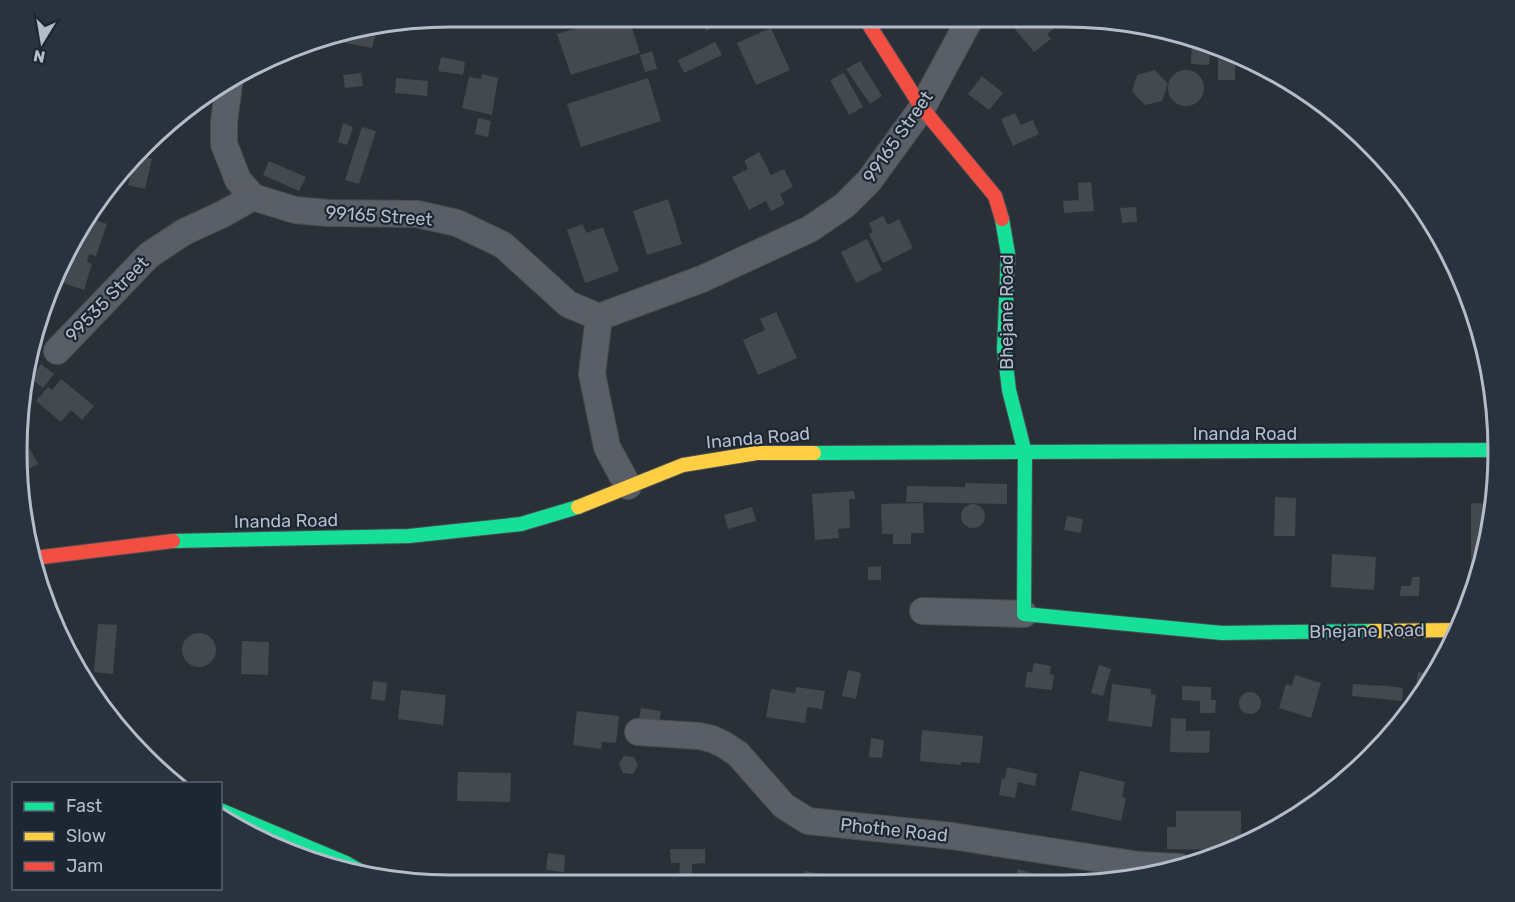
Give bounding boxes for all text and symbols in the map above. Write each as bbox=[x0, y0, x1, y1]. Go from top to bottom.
north arrow bbox=[12, 12, 72, 72]
text: N bbox=[32, 46, 47, 67]
street label: 99165 Street bbox=[858, 87, 938, 187]
street label: 99165 Street bbox=[325, 201, 433, 231]
street label: 99535 Street bbox=[61, 252, 153, 346]
street label: Bhejane Road bbox=[996, 254, 1018, 370]
street label: Inanda Road bbox=[705, 422, 811, 454]
street label: Inanda Road bbox=[1193, 423, 1297, 445]
street label: Inanda Road bbox=[234, 509, 338, 533]
street label: Bhejane Road bbox=[1309, 619, 1425, 643]
legend bbox=[12, 782, 222, 890]
text: Fast bbox=[66, 795, 102, 817]
street label: Phothe Road bbox=[839, 813, 949, 847]
text: Slow bbox=[66, 825, 106, 847]
text: Jam bbox=[66, 855, 103, 877]

